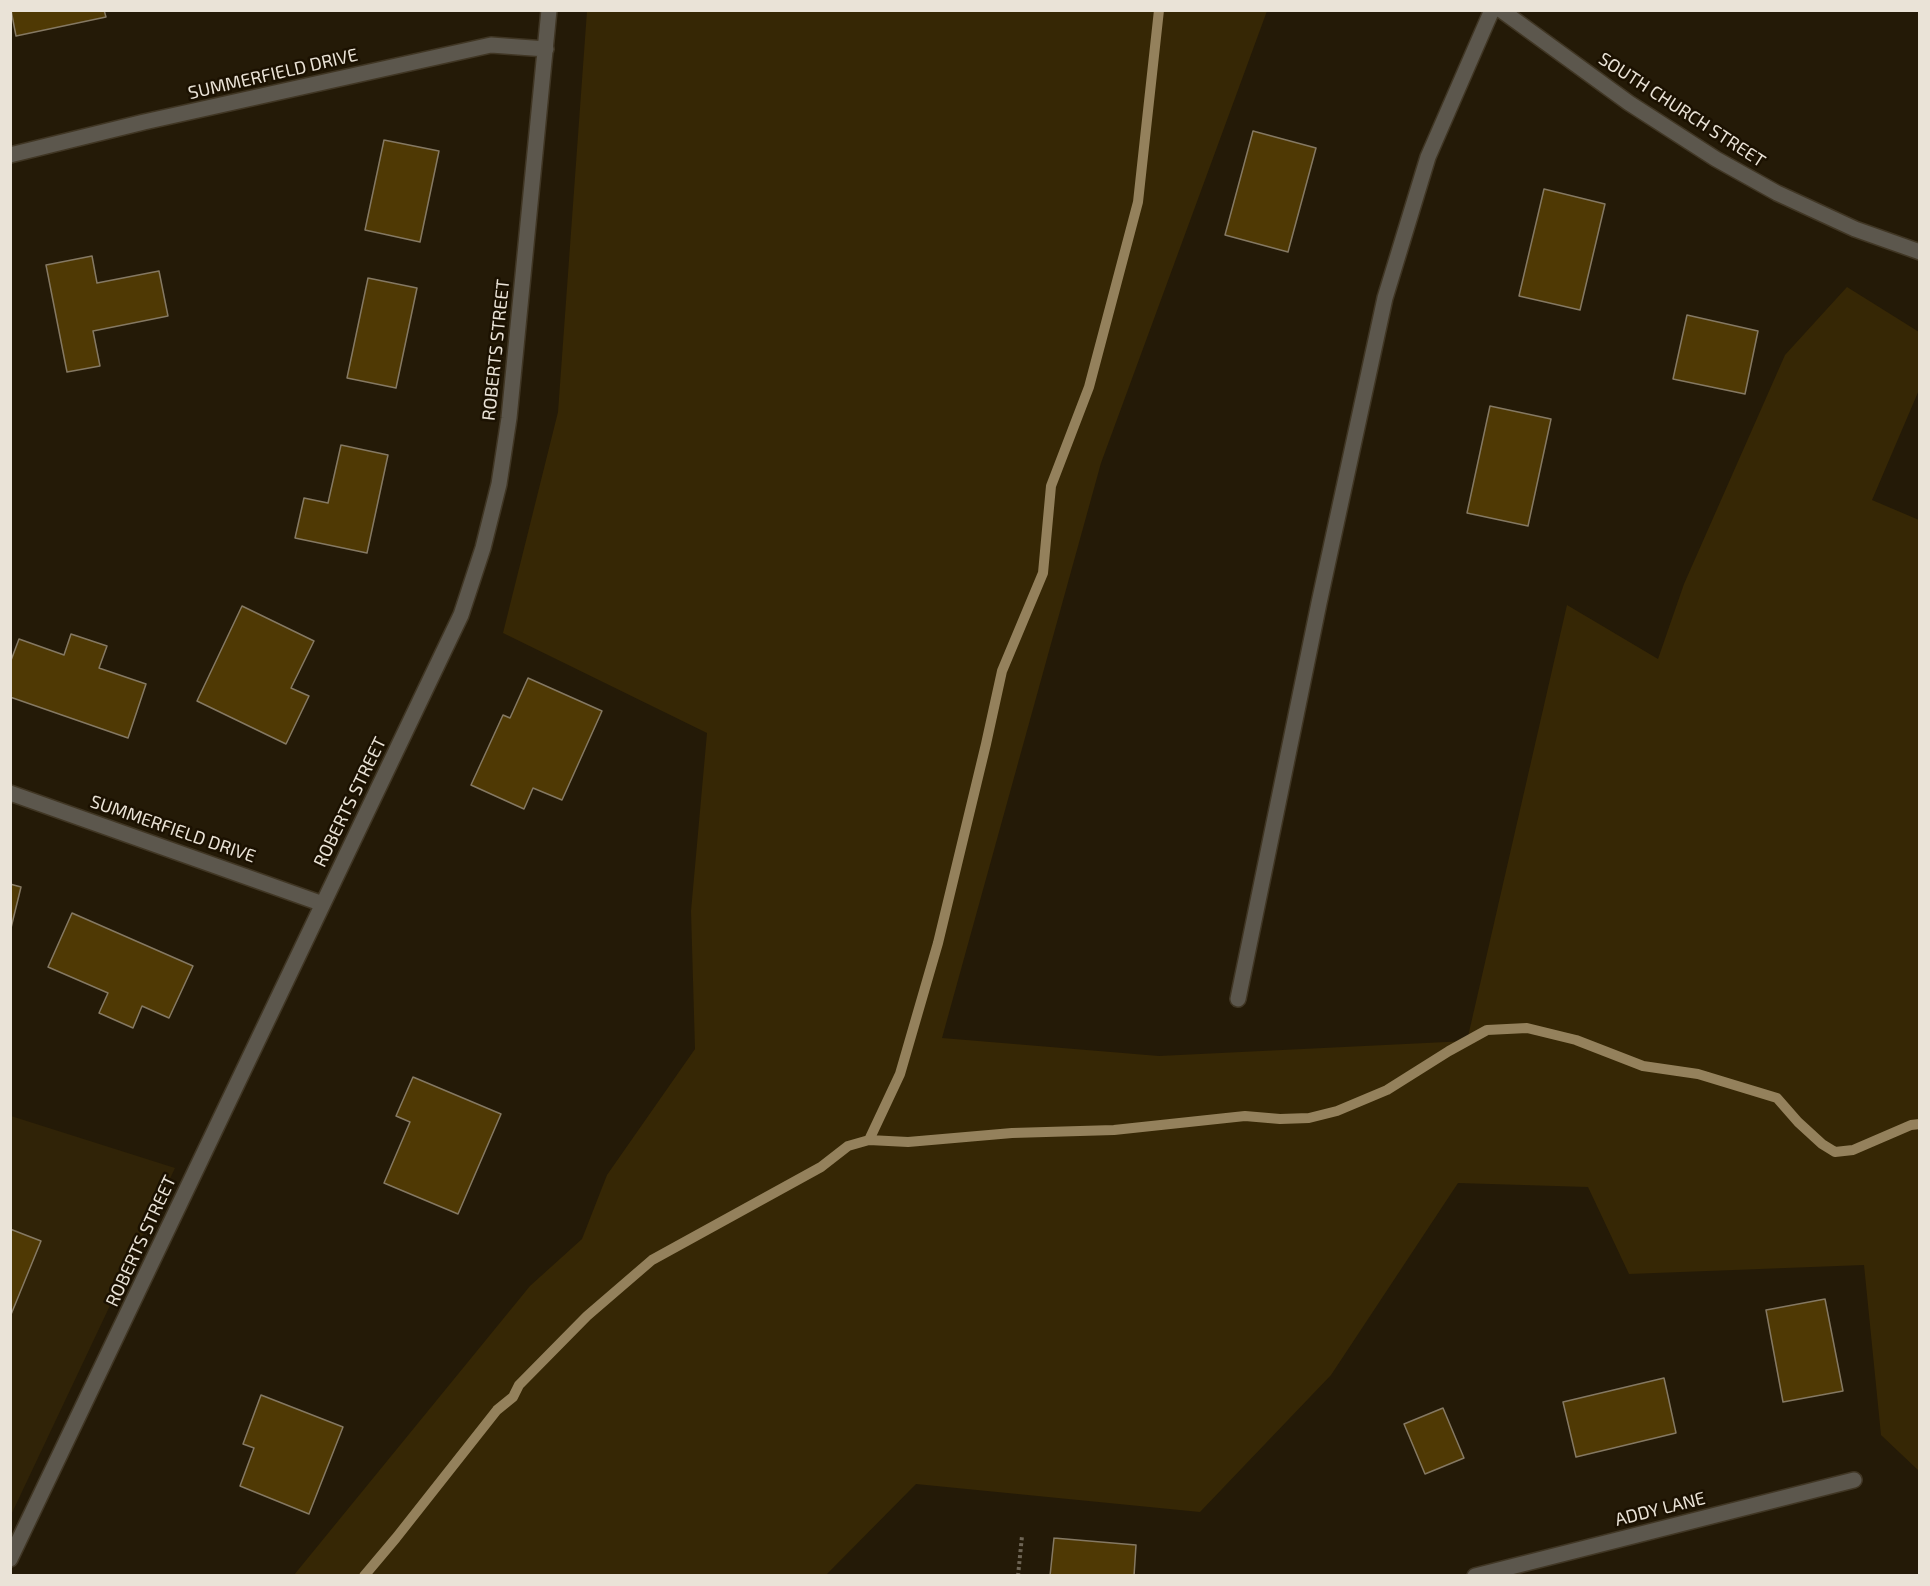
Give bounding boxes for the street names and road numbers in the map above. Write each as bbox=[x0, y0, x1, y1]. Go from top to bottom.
street label: SUMMERFIELD DRIVE bbox=[186, 44, 360, 104]
street label: SOUTH CHURCH STREET bbox=[1595, 48, 1769, 172]
street label: ROBERTS STREET bbox=[478, 278, 514, 422]
street label: ROBERTS STREET bbox=[309, 733, 391, 871]
street label: SUMMERFIELD DRIVE bbox=[88, 791, 258, 867]
street label: ROBERTS STREET bbox=[101, 1172, 181, 1310]
street label: ADDY LANE bbox=[1613, 1487, 1707, 1531]

